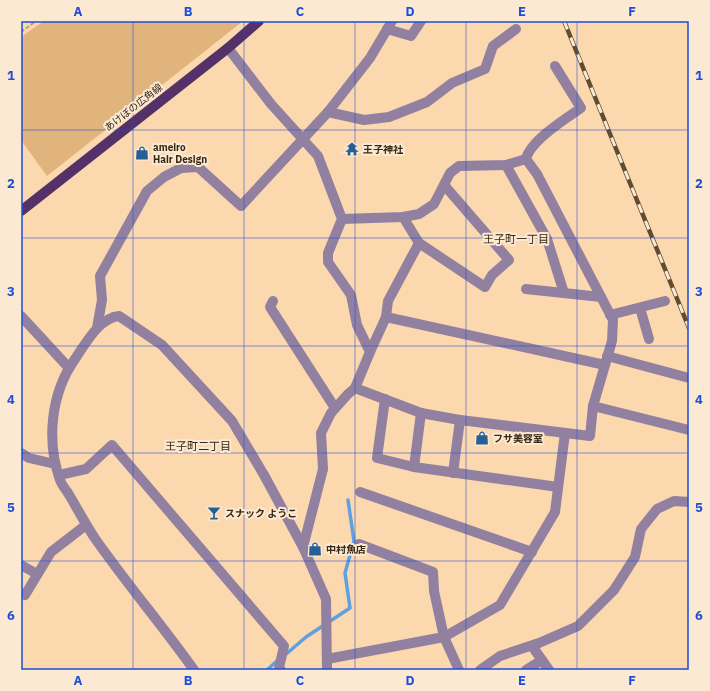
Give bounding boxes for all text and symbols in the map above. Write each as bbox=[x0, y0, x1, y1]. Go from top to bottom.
text: A bbox=[74, 3, 83, 20]
text: B bbox=[184, 3, 193, 20]
text: C bbox=[296, 3, 305, 20]
text: D bbox=[405, 3, 415, 20]
text: E bbox=[518, 3, 526, 20]
text: F bbox=[628, 3, 636, 20]
text: 1 bbox=[7, 67, 15, 84]
text: 1 bbox=[695, 67, 703, 84]
street label: あけぼの広角線 bbox=[102, 81, 165, 134]
place label: ameiro Hair Design bbox=[153, 141, 207, 166]
temple icon: 王子神社 bbox=[344, 141, 360, 157]
place label: 王子神社 bbox=[363, 143, 404, 156]
shop icon: ameiro Hair Design bbox=[134, 145, 150, 161]
text: 2 bbox=[7, 175, 15, 192]
text: 2 bbox=[695, 175, 703, 192]
district label: 王子町一丁目 bbox=[483, 232, 549, 246]
text: 3 bbox=[7, 283, 15, 300]
text: 3 bbox=[695, 283, 703, 300]
text: 4 bbox=[7, 391, 15, 408]
text: 4 bbox=[695, 391, 703, 408]
shop icon: フサ美容室 bbox=[474, 430, 490, 446]
place label: フサ美容室 bbox=[493, 432, 543, 445]
district label: 王子町二丁目 bbox=[165, 439, 231, 453]
text: 5 bbox=[7, 499, 15, 516]
text: 5 bbox=[695, 499, 703, 516]
bar icon: スナック ようこ bbox=[206, 505, 222, 521]
place label: スナック ようこ bbox=[225, 507, 297, 520]
shop icon: 中村魚店 bbox=[307, 541, 323, 557]
place label: 中村魚店 bbox=[326, 543, 366, 556]
text: 6 bbox=[7, 607, 15, 624]
text: 6 bbox=[695, 607, 703, 624]
text: A bbox=[74, 672, 83, 689]
text: B bbox=[184, 672, 193, 689]
text: C bbox=[296, 672, 305, 689]
text: D bbox=[405, 672, 415, 689]
text: E bbox=[518, 672, 526, 689]
text: F bbox=[628, 672, 636, 689]

